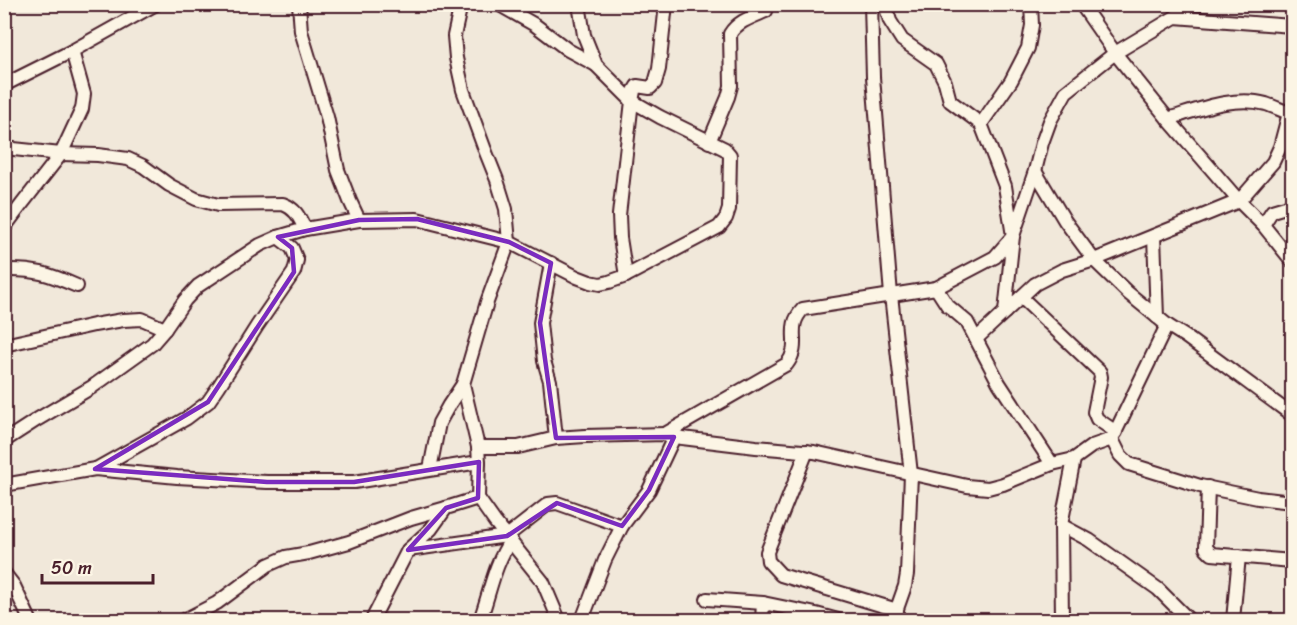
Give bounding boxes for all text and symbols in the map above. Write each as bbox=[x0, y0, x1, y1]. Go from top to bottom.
scale bar bbox=[42, 547, 153, 585]
text: 50 m bbox=[51, 552, 92, 584]

